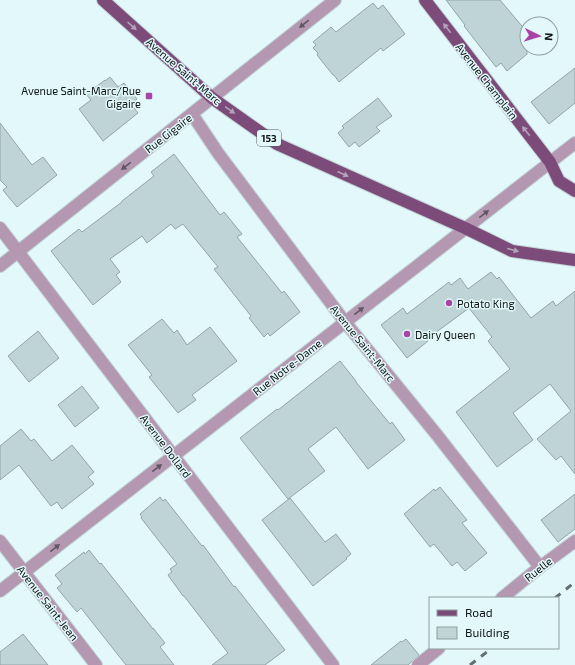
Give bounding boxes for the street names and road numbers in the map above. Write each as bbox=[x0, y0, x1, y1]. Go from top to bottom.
street label: Avenue Saint-Marc bbox=[144, 35, 224, 107]
street label: Avenue Champlain bbox=[453, 41, 521, 121]
street label: Rue Gigaire bbox=[142, 111, 194, 155]
road number: 153 bbox=[257, 130, 281, 146]
street label: Avenue Saint-Marc bbox=[328, 302, 398, 384]
street label: Rue Notre-Dame bbox=[250, 336, 324, 398]
street label: Avenue Dollard bbox=[138, 412, 194, 480]
street label: Ruelle bbox=[522, 554, 554, 584]
street label: Avenue Saint-Jean bbox=[15, 563, 81, 643]

